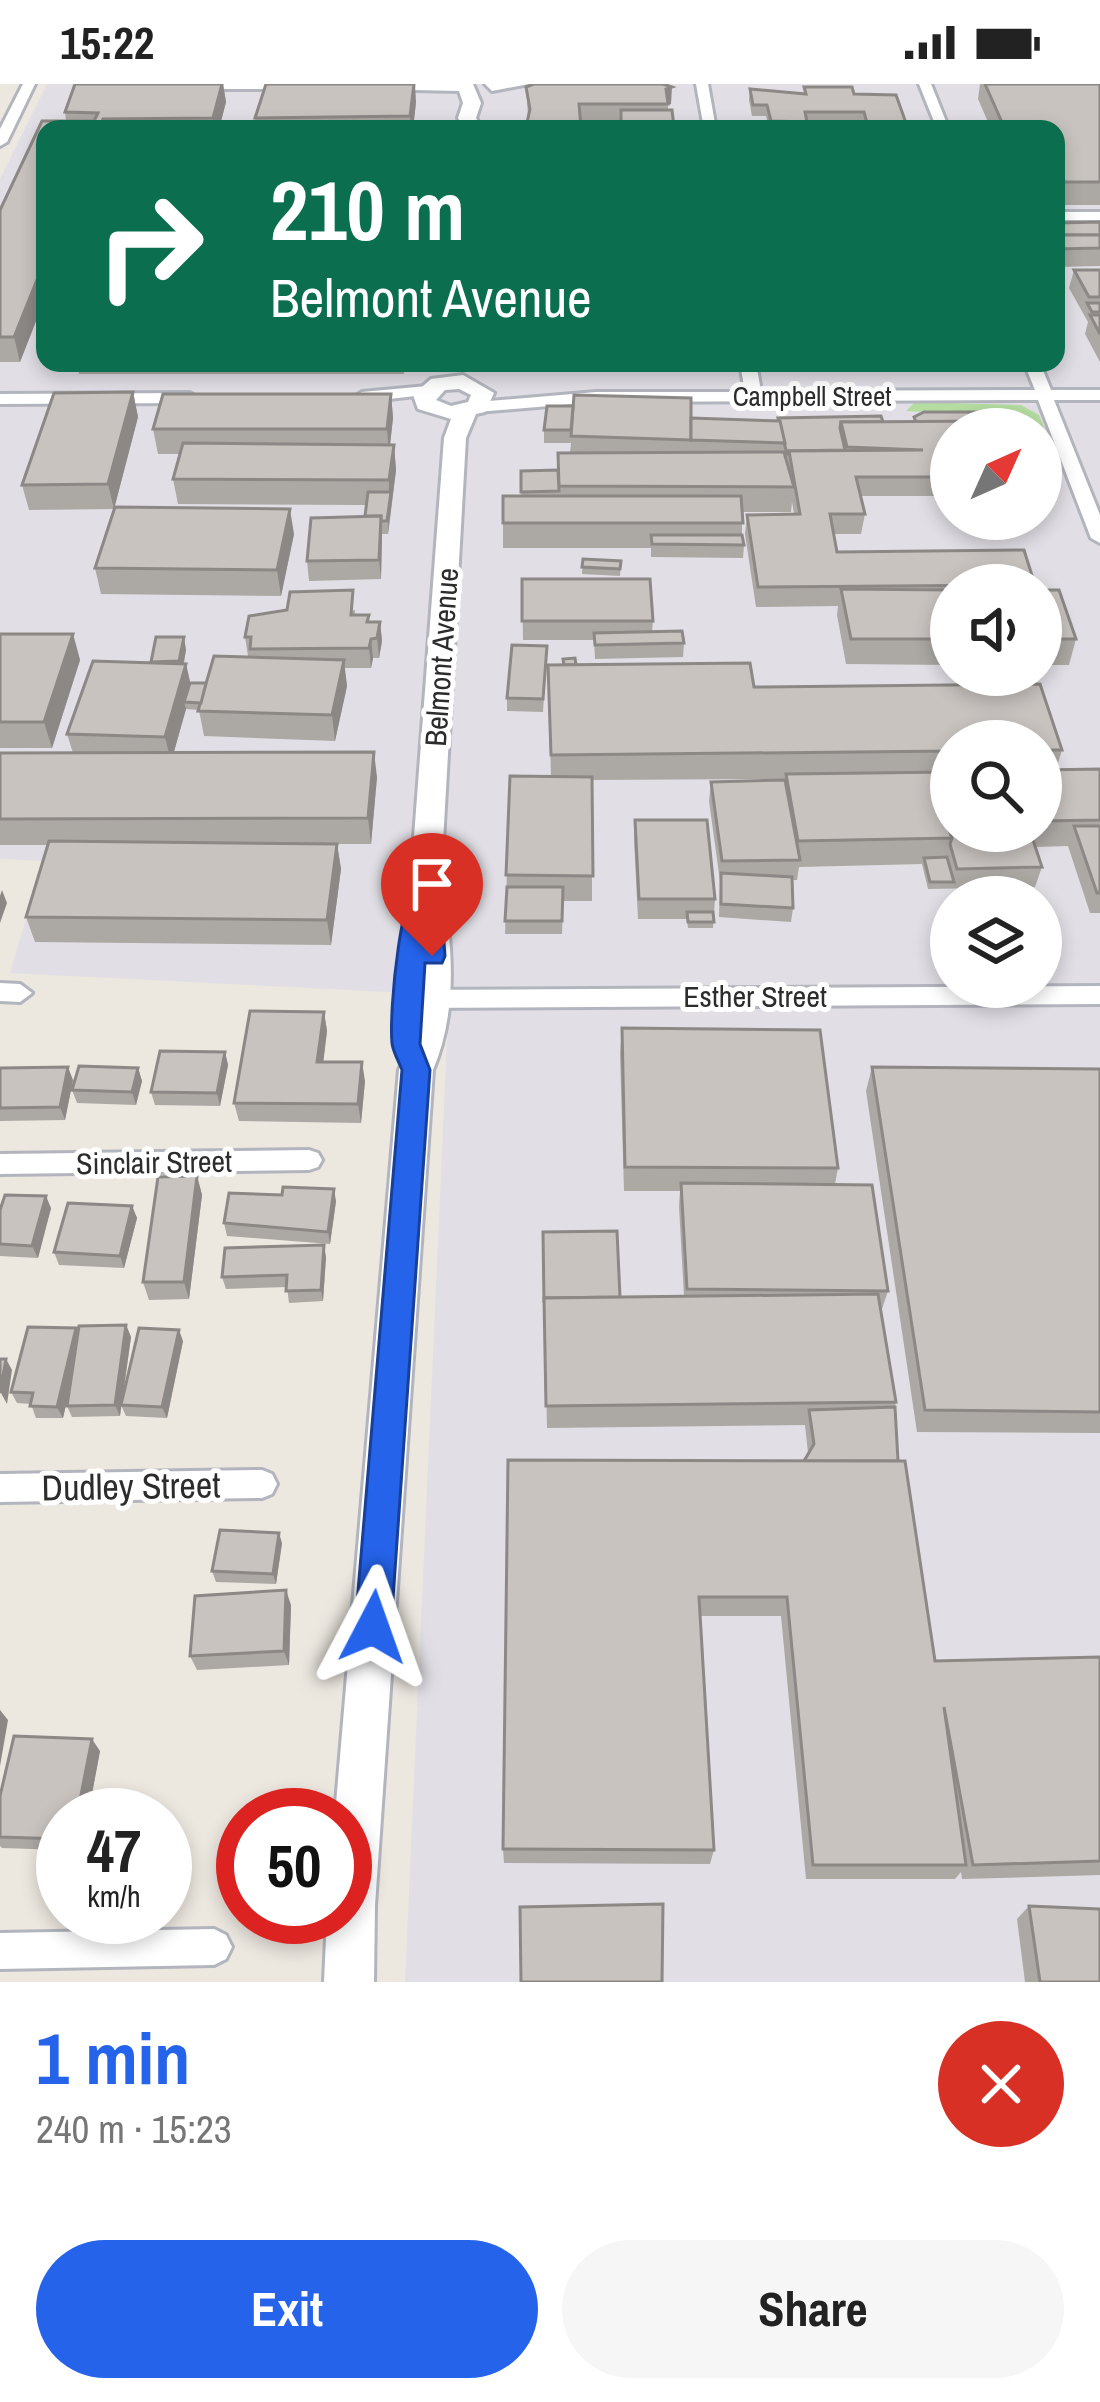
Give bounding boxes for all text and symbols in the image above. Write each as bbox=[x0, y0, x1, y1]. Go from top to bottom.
text: 15:22 bbox=[60, 12, 154, 73]
text: 210 m bbox=[270, 153, 465, 266]
icon: right bbox=[72, 168, 228, 324]
text: Belmont Avenue bbox=[270, 261, 592, 334]
street label: Campbell Street bbox=[733, 378, 891, 414]
north arrow bbox=[930, 408, 1062, 540]
map controls bbox=[930, 408, 1062, 1008]
button: sound bbox=[930, 564, 1062, 696]
street label: Belmont Avenue bbox=[415, 566, 467, 748]
button: search bbox=[930, 720, 1062, 852]
pin bbox=[381, 833, 483, 956]
icon: arrive bbox=[399, 851, 465, 917]
button: layers bbox=[930, 876, 1062, 1008]
street label: Esther Street bbox=[683, 976, 827, 1016]
street label: Sinclair Street bbox=[76, 1141, 232, 1183]
street label: Dudley Street bbox=[41, 1460, 221, 1512]
position arrow bbox=[310, 1564, 436, 1690]
speed limit sign: 50 bbox=[216, 1788, 372, 1944]
text: 47 bbox=[87, 1810, 141, 1891]
text: km/h bbox=[87, 1876, 141, 1916]
text: 1 min bbox=[36, 2009, 190, 2106]
button: close bbox=[938, 2021, 1064, 2147]
text: 240 m · 15:23 bbox=[36, 2103, 232, 2155]
button: Exit bbox=[36, 2240, 538, 2378]
button: Share bbox=[562, 2240, 1064, 2378]

